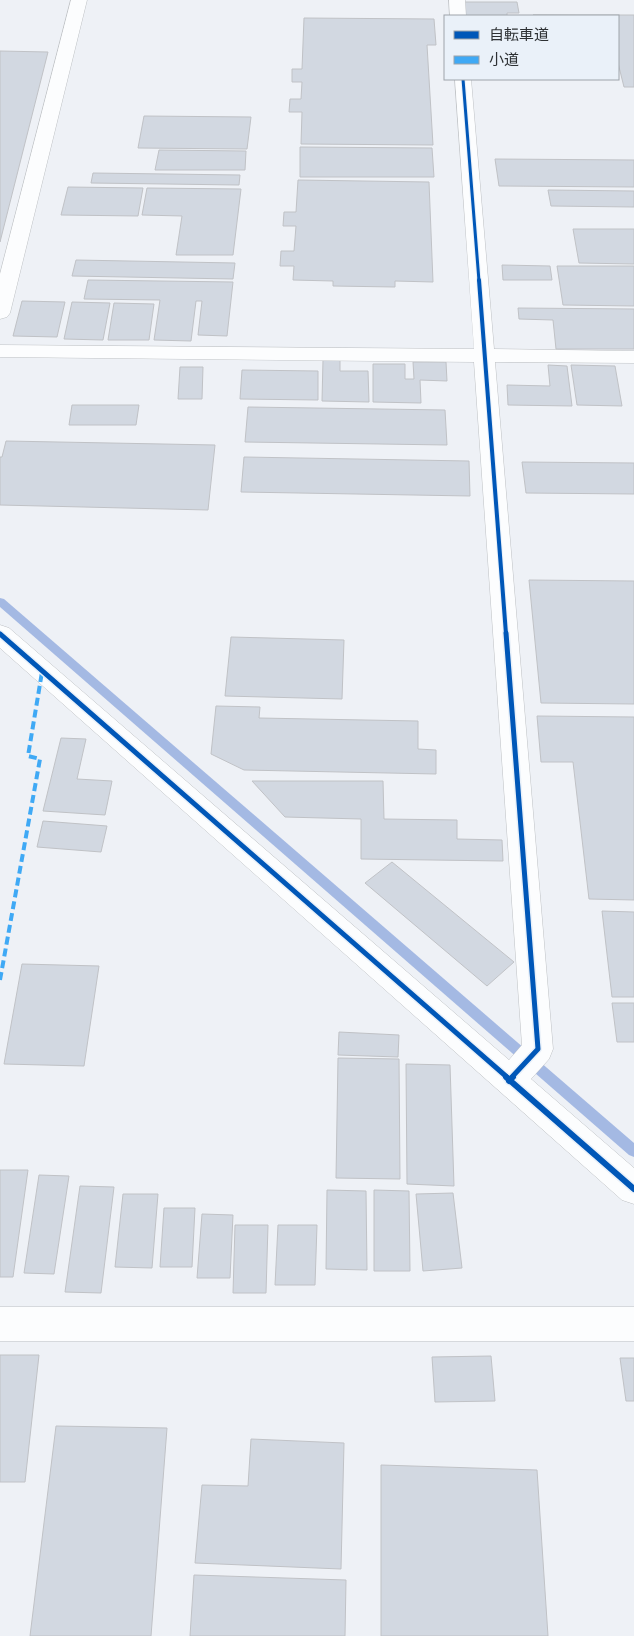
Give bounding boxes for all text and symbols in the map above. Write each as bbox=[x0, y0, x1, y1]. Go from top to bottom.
legend bbox=[444, 15, 619, 80]
text: 自転車道 bbox=[489, 25, 549, 44]
text: 小道 bbox=[489, 50, 519, 69]

